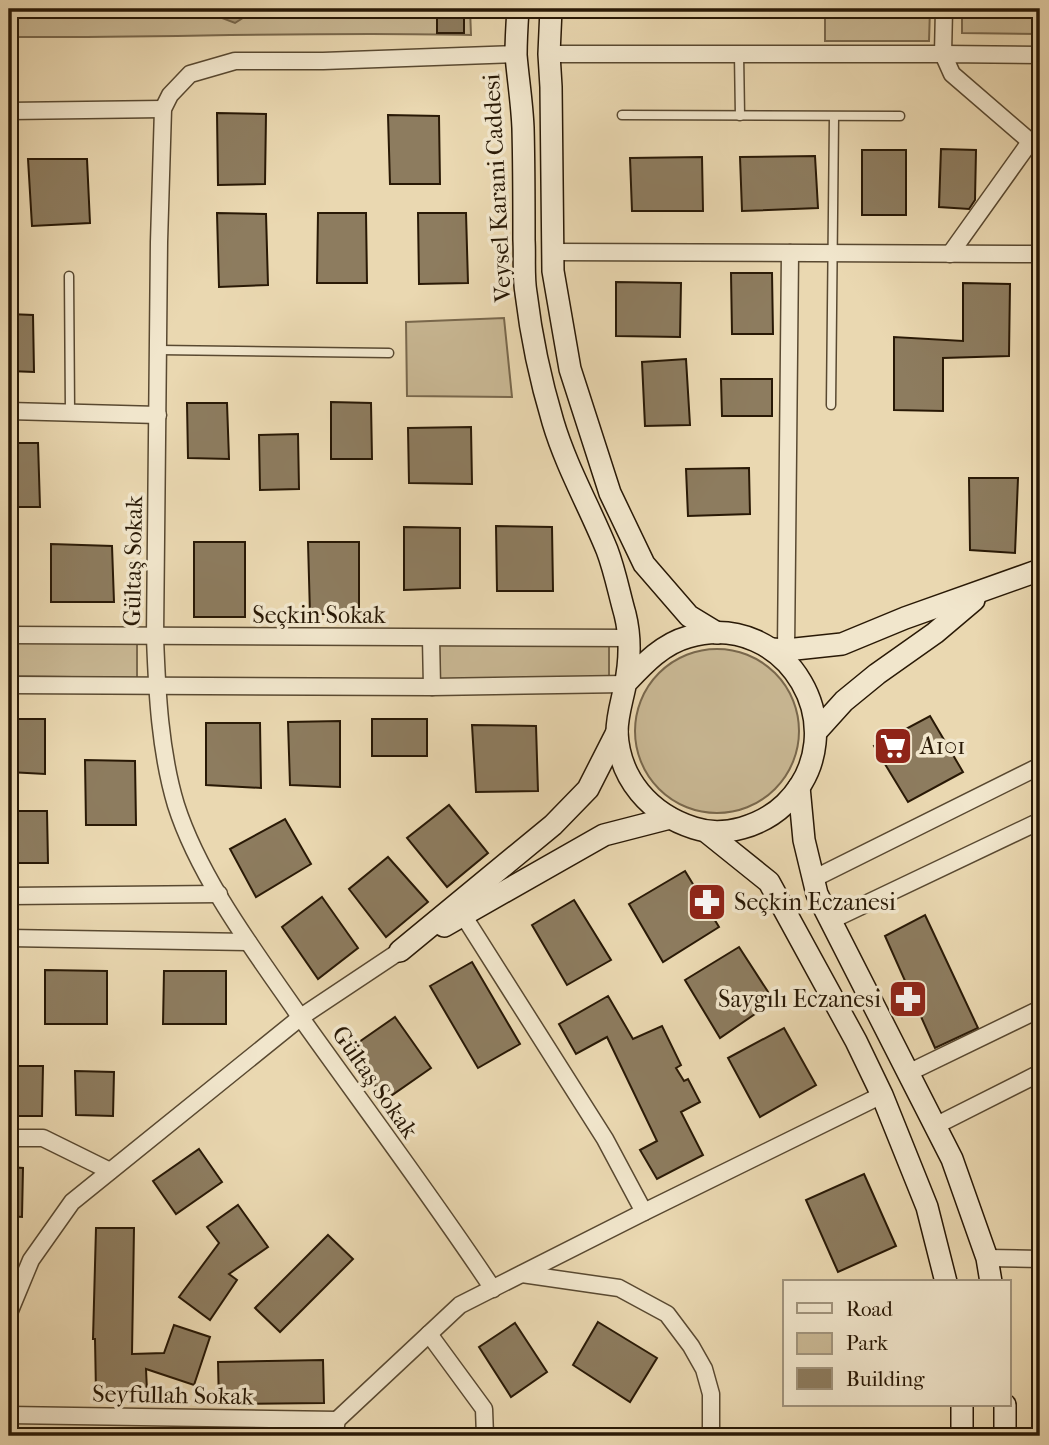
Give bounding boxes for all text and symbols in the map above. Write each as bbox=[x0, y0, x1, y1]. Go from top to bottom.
street label: Veysel Karani Caddesi bbox=[477, 73, 517, 304]
street label: Gültaş Sokak bbox=[118, 495, 149, 627]
street label: Seçkin Sokak bbox=[252, 601, 386, 630]
supermarket icon: A101 bbox=[872, 725, 914, 767]
place label: A101 bbox=[919, 732, 966, 760]
pharmacy icon: Seçkin Eczanesi bbox=[686, 881, 728, 923]
place label: Seçkin Eczanesi bbox=[734, 888, 896, 917]
pharmacy icon: Saygılı Eczanesi bbox=[887, 978, 929, 1020]
place label: Saygılı Eczanesi bbox=[718, 985, 881, 1013]
street label: Gültaş Sokak bbox=[325, 1020, 424, 1145]
legend bbox=[783, 1280, 1010, 1406]
text: Road bbox=[846, 1297, 893, 1321]
text: Park bbox=[846, 1331, 888, 1355]
text: Building bbox=[846, 1367, 925, 1391]
street label: Seyfullah Sokak bbox=[92, 1380, 255, 1410]

